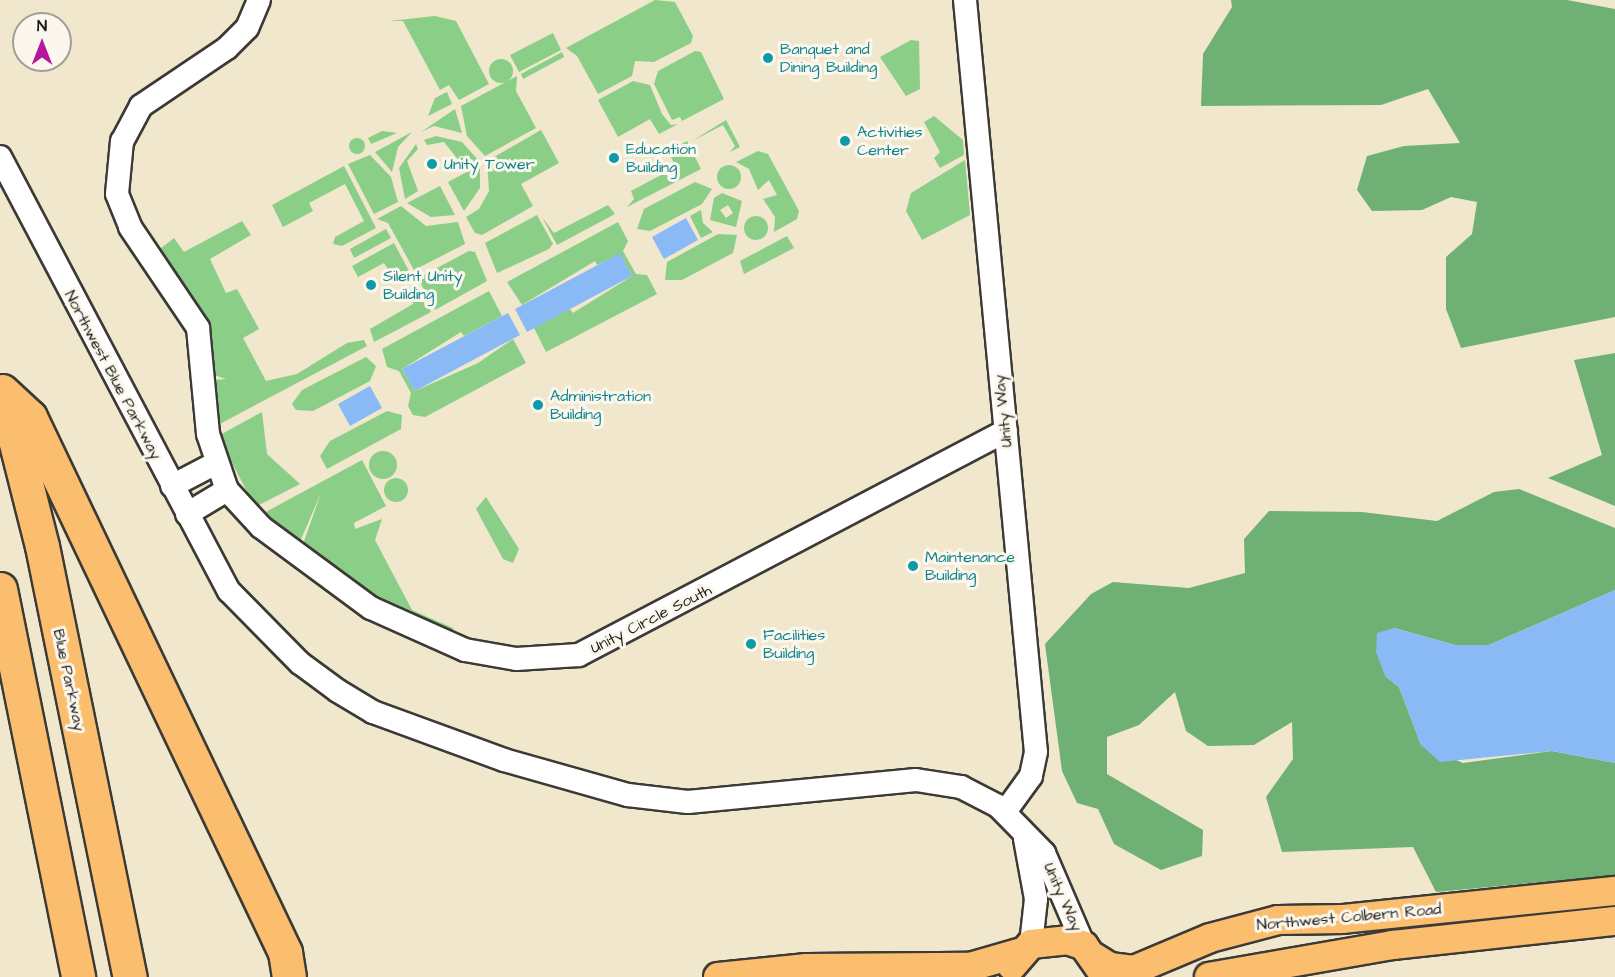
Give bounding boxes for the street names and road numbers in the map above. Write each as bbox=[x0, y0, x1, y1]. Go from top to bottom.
street label: Northwest Blue Parkway bbox=[60, 287, 166, 463]
street label: Unity Way bbox=[990, 374, 1016, 448]
street label: Unity Circle South bbox=[587, 580, 715, 658]
street label: Blue Parkway bbox=[49, 627, 89, 733]
street label: Unity Way bbox=[1039, 860, 1087, 934]
street label: Northwest Colbern Road bbox=[1256, 899, 1442, 935]

